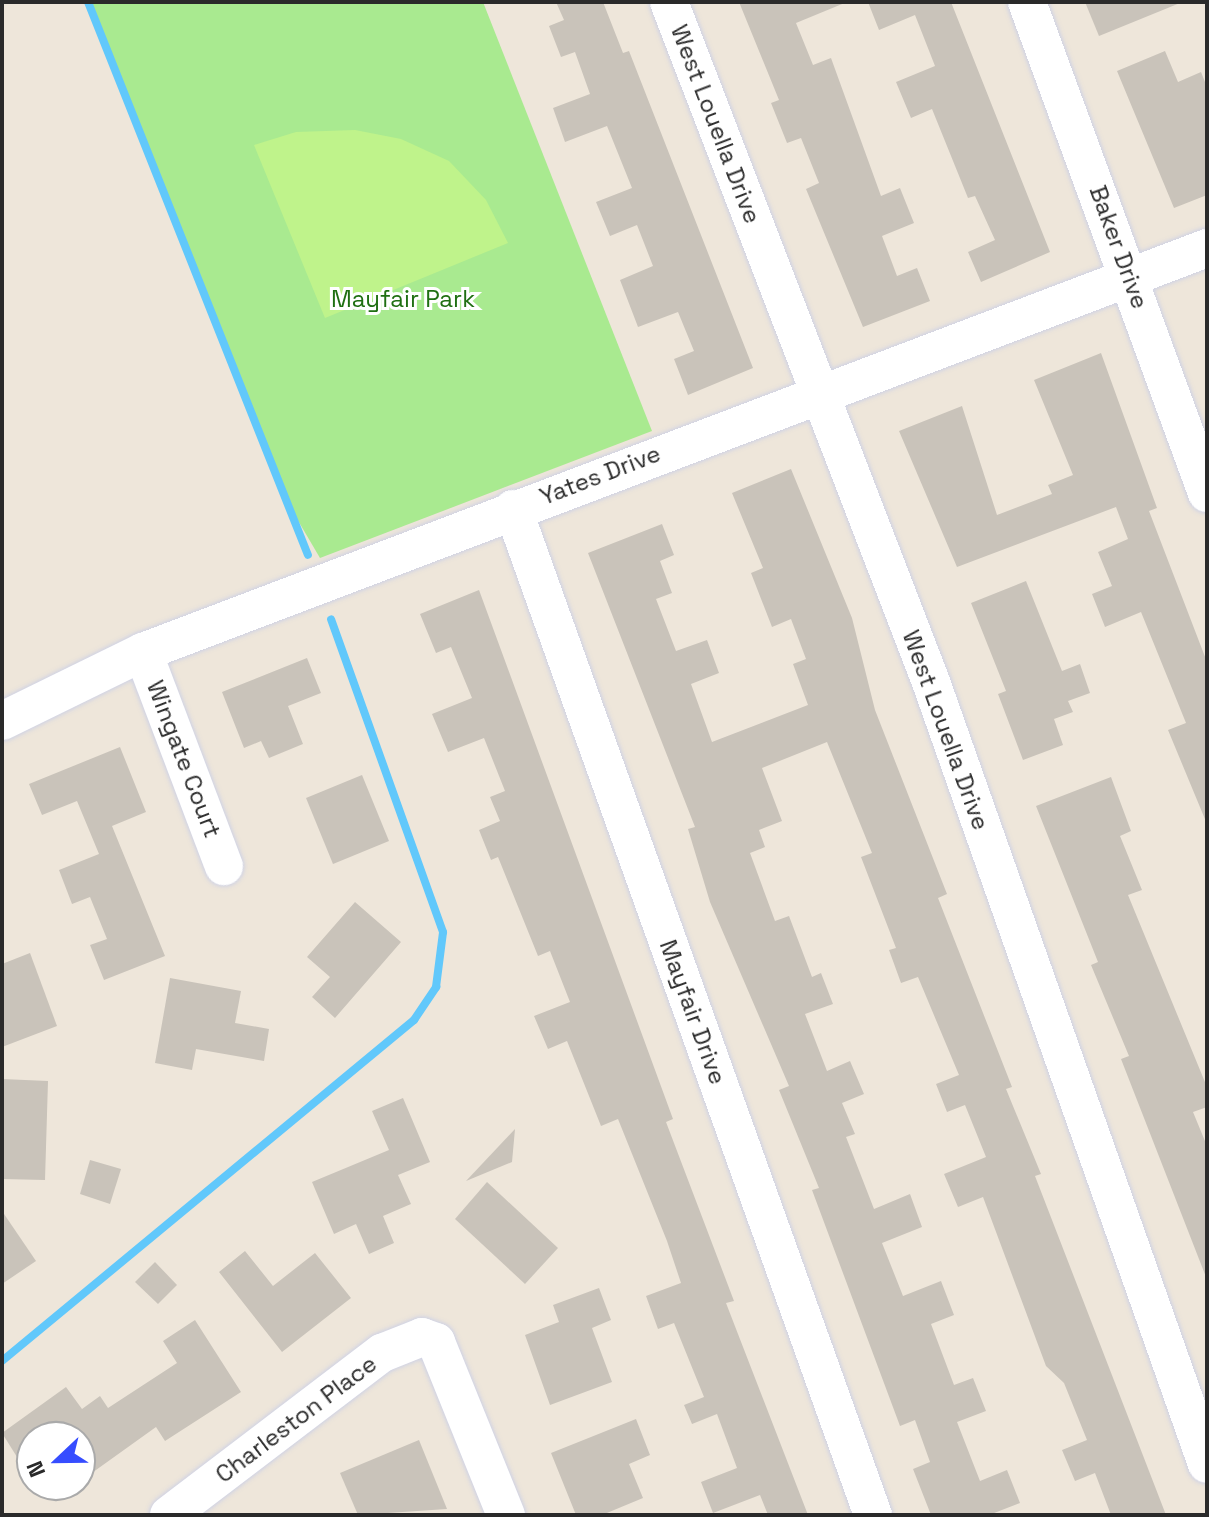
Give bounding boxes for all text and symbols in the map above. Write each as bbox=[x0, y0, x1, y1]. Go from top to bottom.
street label: West Louella Drive bbox=[665, 21, 767, 227]
street label: Baker Drive bbox=[1083, 182, 1155, 312]
park label: Mayfair Park bbox=[331, 285, 475, 313]
street label: Yates Drive bbox=[536, 439, 664, 511]
street label: West Louella Drive bbox=[896, 626, 996, 834]
street label: Wingate Court bbox=[141, 676, 227, 842]
street label: Mayfair Drive bbox=[654, 936, 732, 1088]
street label: Charleston Place bbox=[210, 1349, 382, 1489]
north arrow bbox=[16, 1421, 96, 1501]
text: N bbox=[20, 1457, 51, 1481]

